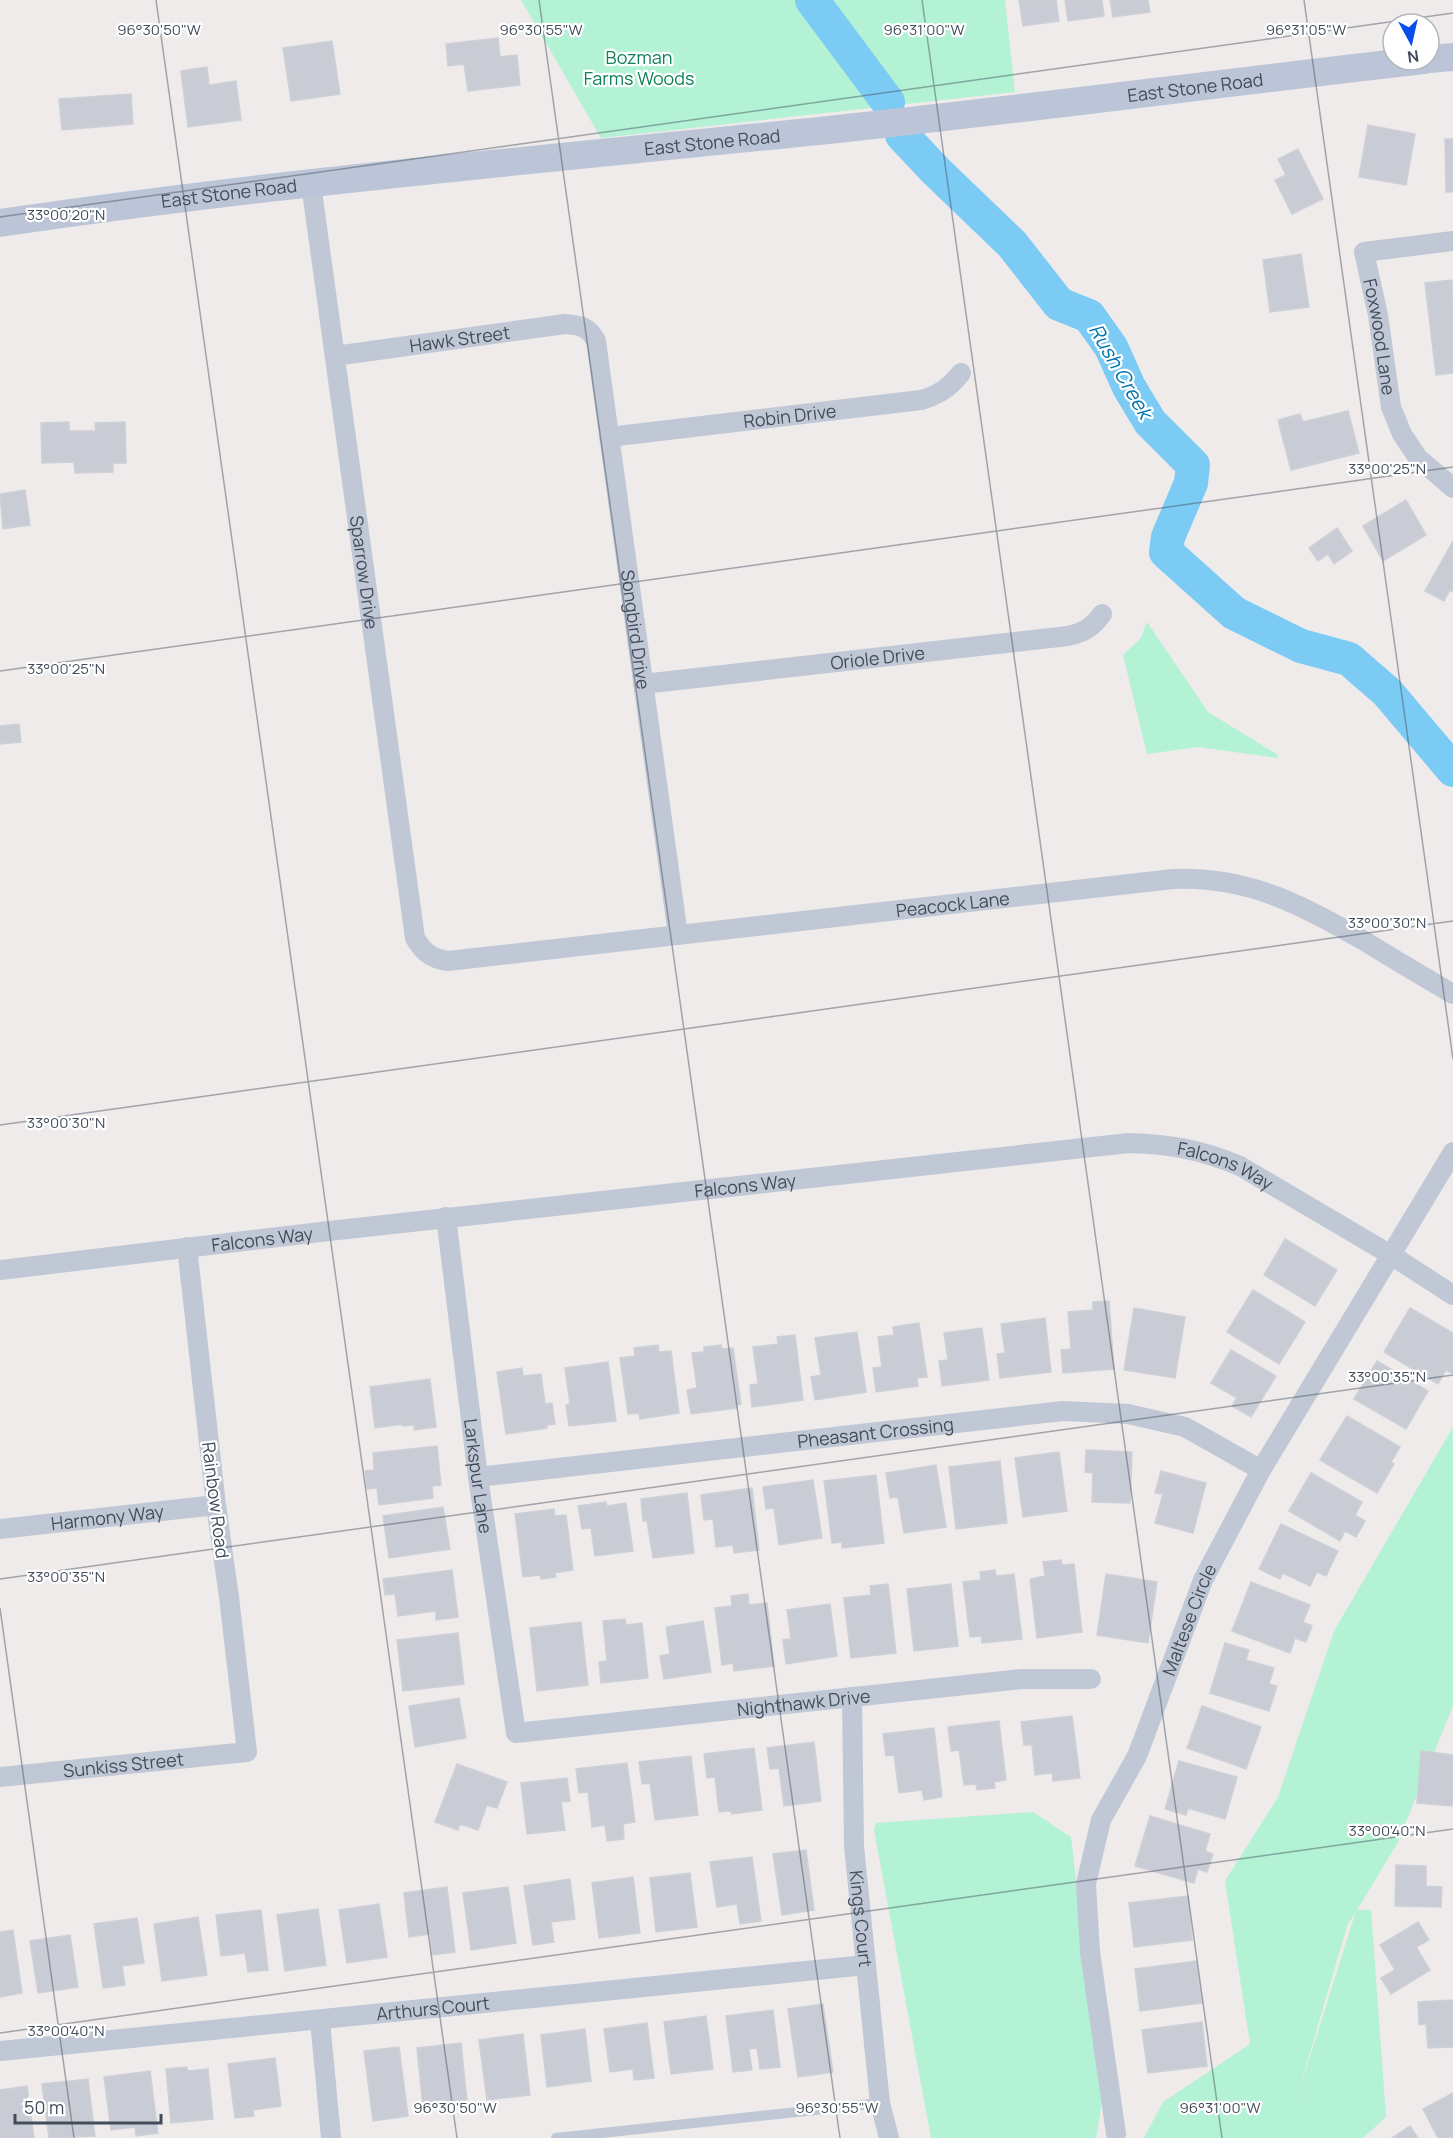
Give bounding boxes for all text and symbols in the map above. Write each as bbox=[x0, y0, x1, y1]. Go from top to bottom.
north arrow bbox=[1381, 12, 1441, 72]
text: 96°30'50"W bbox=[117, 19, 201, 40]
text: 96°30'55"W bbox=[499, 19, 583, 40]
text: 96°31'00"W bbox=[884, 19, 964, 40]
text: 96°31'05"W bbox=[1266, 19, 1346, 40]
park label: Bozman Farms Woods bbox=[584, 45, 694, 90]
text: N bbox=[1406, 45, 1420, 69]
street label: East Stone Road bbox=[1126, 67, 1264, 107]
street label: East Stone Road bbox=[643, 123, 781, 160]
street label: East Stone Road bbox=[160, 173, 298, 213]
text: 33°00'20"N bbox=[27, 204, 105, 225]
street label: Foxwood Lane bbox=[1358, 276, 1401, 397]
water label: Rush Creek bbox=[1083, 319, 1161, 426]
street label: Hawk Street bbox=[408, 320, 512, 357]
street label: Robin Drive bbox=[742, 398, 837, 433]
text: 33°00'25"N bbox=[1348, 458, 1426, 479]
street label: Sparrow Drive bbox=[345, 514, 384, 631]
street label: Songbird Drive bbox=[616, 568, 656, 691]
street label: Oriole Drive bbox=[829, 640, 926, 675]
text: 33°00'25"N bbox=[27, 658, 105, 679]
street label: Peacock Lane bbox=[895, 886, 1011, 922]
text: 33°00'30"N bbox=[1348, 912, 1426, 933]
text: 33°00'30"N bbox=[27, 1112, 105, 1133]
street label: Falcons Way bbox=[1175, 1136, 1278, 1195]
street label: Falcons Way bbox=[693, 1168, 798, 1203]
street label: Falcons Way bbox=[210, 1221, 315, 1257]
text: 33°00'35"N bbox=[1348, 1366, 1426, 1387]
street label: Pheasant Crossing bbox=[796, 1411, 955, 1453]
street label: Larkspur Lane bbox=[459, 1417, 498, 1535]
street label: Rainbow Road bbox=[197, 1440, 235, 1560]
street label: Harmony Way bbox=[50, 1499, 165, 1535]
street label: Maltese Circle bbox=[1156, 1559, 1222, 1679]
text: 33°00'35"N bbox=[27, 1566, 105, 1587]
street label: Nighthawk Drive bbox=[736, 1683, 871, 1721]
street label: Sunkiss Street bbox=[62, 1746, 185, 1783]
text: 33°00'40"N bbox=[1348, 1820, 1426, 1841]
street label: Kings Court bbox=[845, 1869, 878, 1968]
street label: Arthurs Court bbox=[375, 1990, 491, 2026]
text: 33°00'40"N bbox=[27, 2020, 105, 2041]
scale bar bbox=[15, 2087, 160, 2125]
text: 50 m bbox=[24, 2095, 64, 2119]
text: 96°30'50"W bbox=[413, 2097, 497, 2118]
text: 96°30'55"W bbox=[795, 2097, 879, 2118]
text: 96°31'00"W bbox=[1180, 2097, 1260, 2118]

